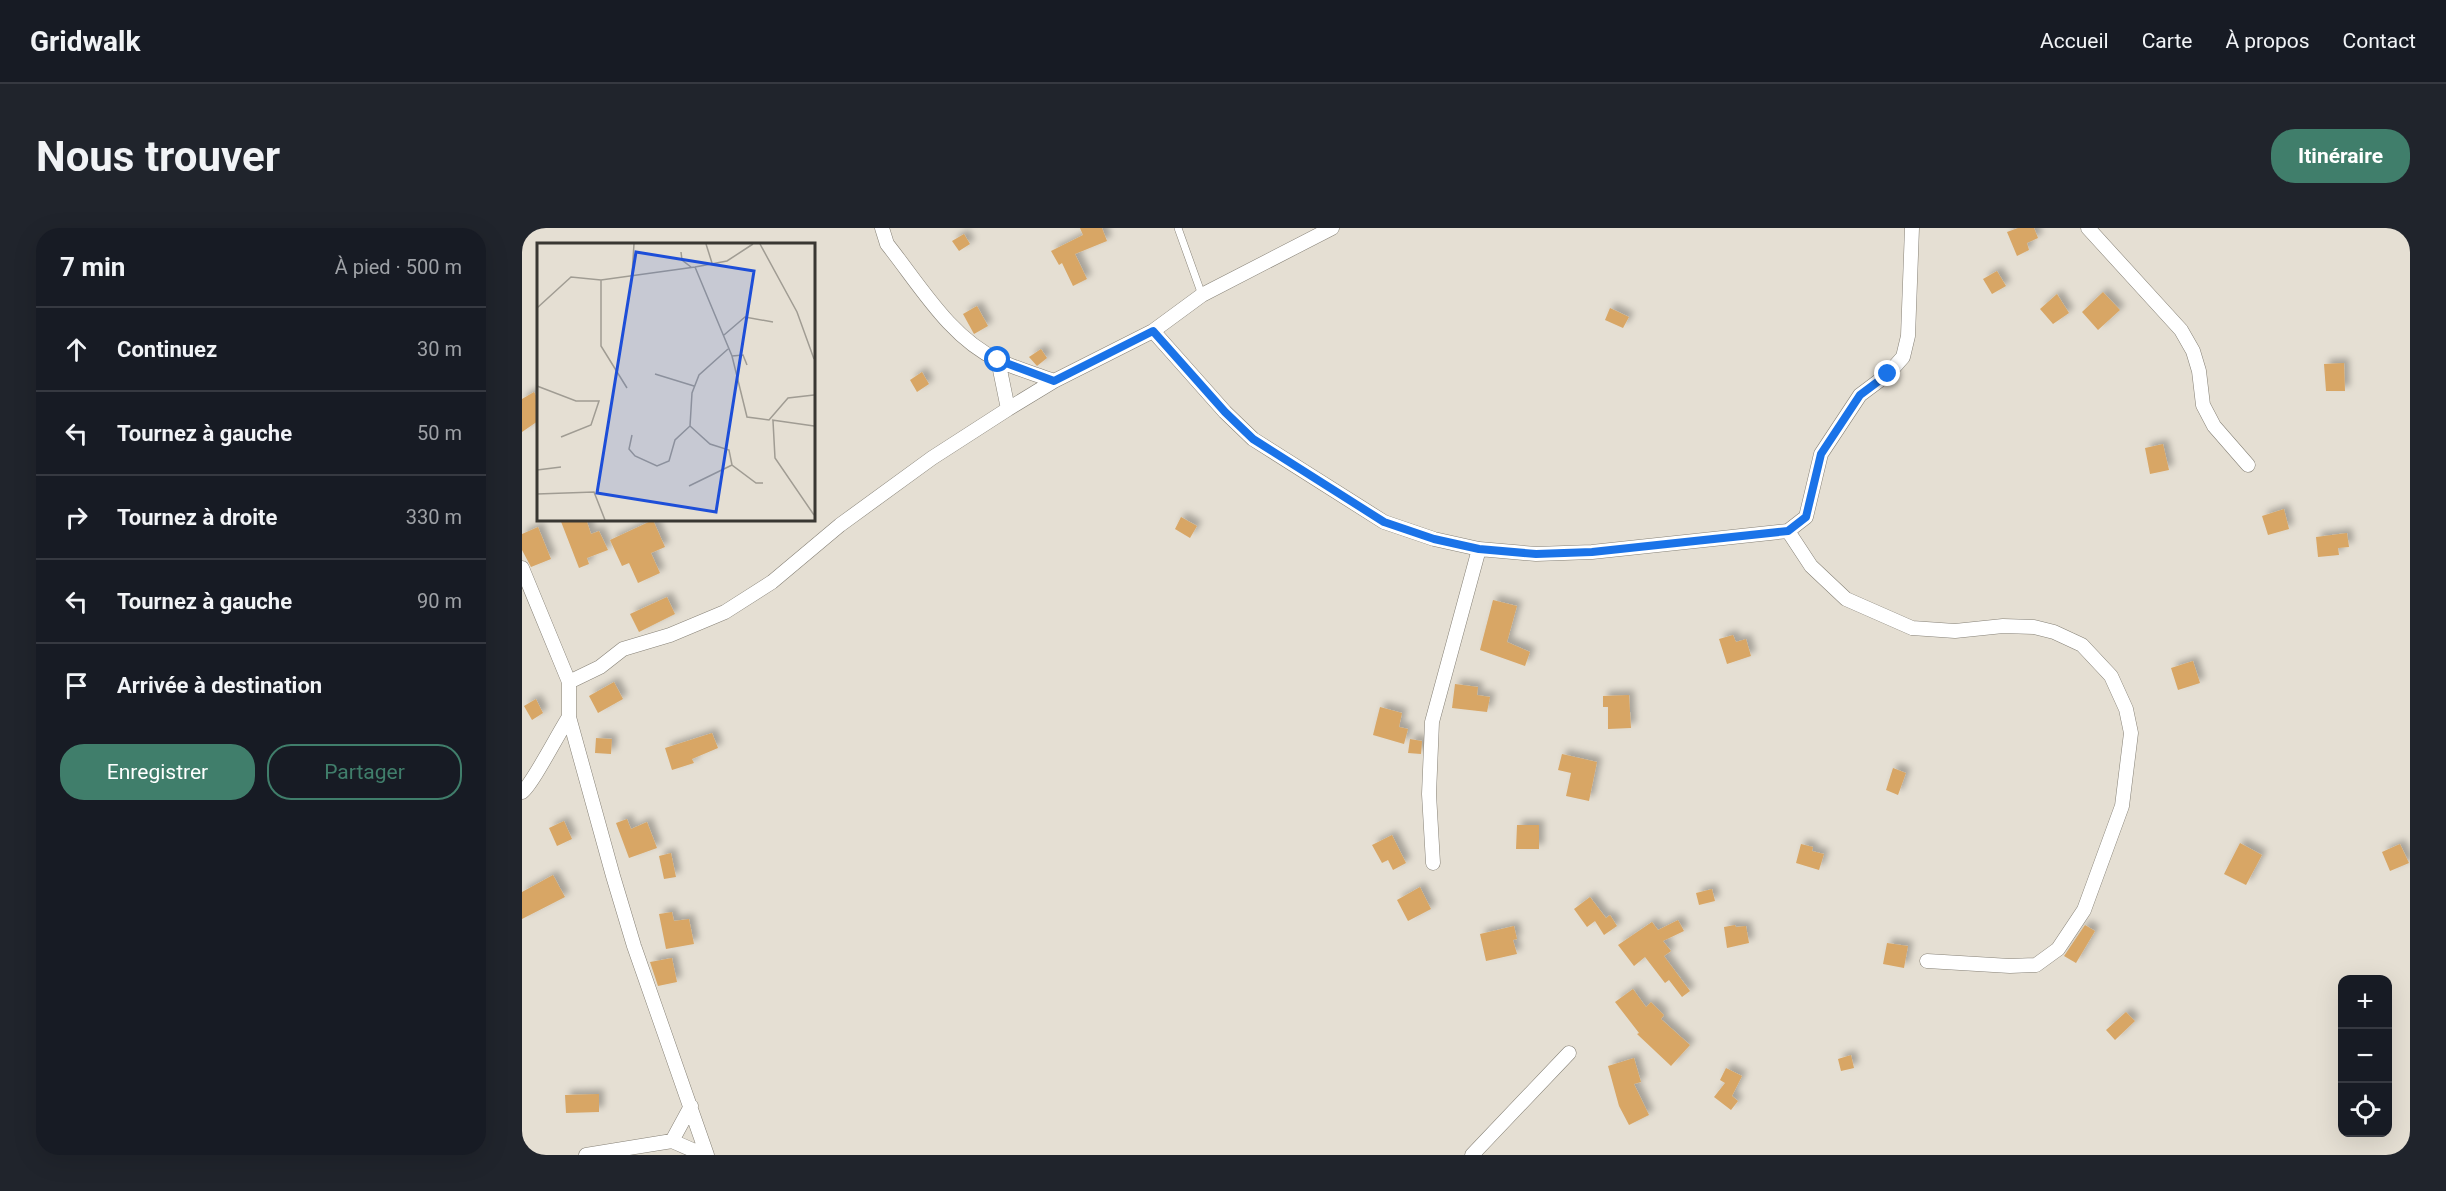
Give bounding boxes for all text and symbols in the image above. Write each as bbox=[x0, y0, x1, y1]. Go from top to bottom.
text: Gridwalk bbox=[30, 25, 140, 58]
text: Accueil bbox=[2040, 29, 2109, 53]
text: Carte bbox=[2142, 29, 2192, 53]
text: À propos bbox=[2225, 29, 2310, 53]
text: Contact bbox=[2343, 29, 2416, 53]
button: Itinéraire bbox=[2271, 129, 2410, 183]
text: Nous trouver bbox=[36, 132, 280, 181]
inset map bbox=[537, 243, 814, 520]
text: 7 min bbox=[60, 252, 125, 282]
text: À pied · 500 m bbox=[335, 255, 462, 279]
icon: ahead bbox=[60, 333, 93, 366]
text: Continuez bbox=[117, 337, 217, 362]
text: 30 m bbox=[417, 337, 462, 361]
route start bbox=[984, 346, 1010, 372]
route end bbox=[1874, 360, 1900, 386]
icon: left bbox=[60, 417, 93, 450]
text: Tournez à gauche bbox=[117, 421, 292, 446]
text: 50 m bbox=[417, 421, 462, 445]
icon: right bbox=[60, 501, 93, 534]
text: Tournez à droite bbox=[117, 505, 277, 530]
text: 330 m bbox=[406, 505, 462, 529]
icon: left bbox=[60, 585, 93, 618]
text: Tournez à gauche bbox=[117, 589, 292, 614]
text: 90 m bbox=[417, 589, 462, 613]
icon: arrive bbox=[60, 669, 93, 702]
text: Arrivée à destination bbox=[117, 673, 322, 698]
button: Enregistrer bbox=[60, 744, 255, 800]
button: Partager bbox=[267, 744, 462, 800]
map controls bbox=[2338, 975, 2392, 1137]
button: + bbox=[2338, 975, 2392, 1029]
button: − bbox=[2338, 1029, 2392, 1083]
button: locate bbox=[2338, 1083, 2392, 1137]

